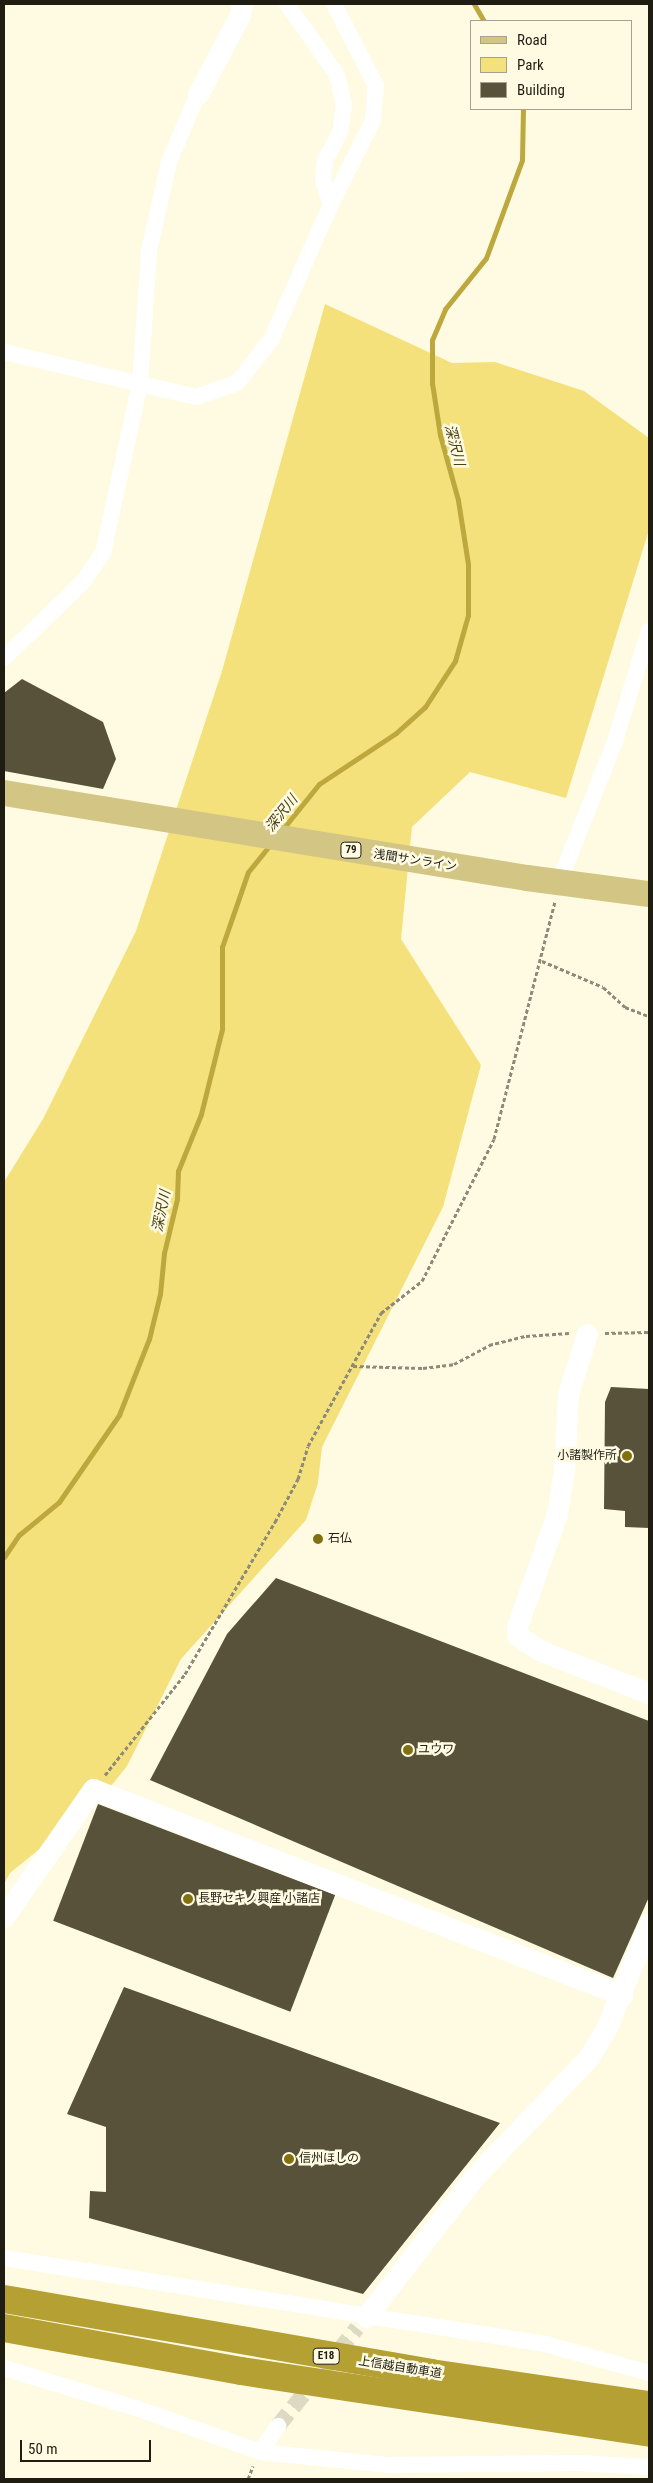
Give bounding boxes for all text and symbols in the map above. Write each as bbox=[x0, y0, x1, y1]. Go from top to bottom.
legend bbox=[470, 20, 633, 110]
text: Road bbox=[517, 31, 547, 49]
text: Park bbox=[517, 56, 544, 74]
text: Building bbox=[517, 81, 565, 99]
water label: 深沢川 bbox=[442, 423, 468, 467]
water label: 深沢川 bbox=[261, 791, 301, 835]
road number: 79 bbox=[340, 842, 362, 858]
street label: 浅間サンライン bbox=[372, 847, 458, 875]
water label: 深沢川 bbox=[149, 1189, 173, 1233]
place label: 小諸製作所 bbox=[557, 1449, 617, 1463]
marker: 小諸製作所 bbox=[621, 1450, 633, 1462]
place label: 石仏 bbox=[328, 1532, 352, 1546]
marker: 石仏 bbox=[312, 1533, 324, 1545]
place label: ユウワ bbox=[418, 1743, 454, 1757]
marker: ユウワ bbox=[402, 1744, 414, 1756]
place label: 長野セキノ興産 小諸店 bbox=[198, 1892, 321, 1906]
marker: 長野セキノ興産 小諸店 bbox=[182, 1893, 194, 1905]
place label: 信州ほしの bbox=[299, 2152, 359, 2166]
marker: 信州ほしの bbox=[283, 2153, 295, 2165]
road number: E18 bbox=[312, 2348, 340, 2364]
street label: 上信越自動車道 bbox=[357, 2354, 443, 2382]
scale bar bbox=[22, 2430, 154, 2462]
text: 50 m bbox=[28, 2440, 58, 2458]

